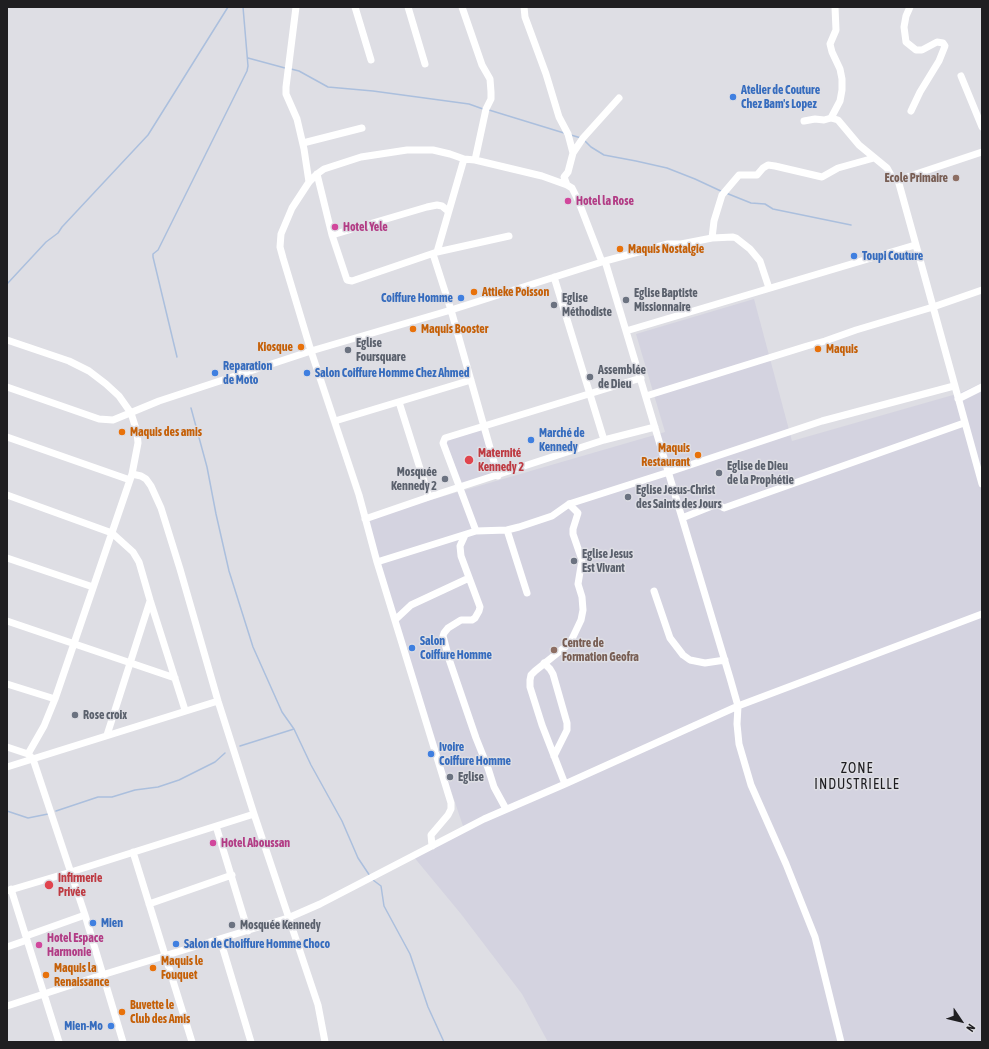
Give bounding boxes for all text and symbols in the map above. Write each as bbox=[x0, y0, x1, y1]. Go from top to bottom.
place label: Atelier de Couture Chez Bam's Lopez bbox=[741, 83, 820, 111]
marker: Atelier de Couture Chez Bam's Lopez bbox=[728, 92, 738, 102]
place label: Ecole Primaire bbox=[885, 171, 948, 185]
marker: Ecole Primaire bbox=[951, 173, 961, 183]
place label: Hotel la Rose bbox=[576, 194, 634, 208]
marker: Hotel la Rose bbox=[563, 196, 573, 206]
place label: Hotel Yele bbox=[343, 220, 388, 234]
marker: Hotel Yele bbox=[330, 222, 340, 232]
place label: Maquis Nostalgie bbox=[628, 242, 704, 256]
marker: Maquis Nostalgie bbox=[615, 244, 625, 254]
place label: Toupi Couture bbox=[862, 249, 923, 263]
marker: Toupi Couture bbox=[849, 251, 859, 261]
place label: Attieke Poisson bbox=[482, 285, 549, 299]
place label: Eglise Baptiste Missionnaire bbox=[634, 286, 698, 314]
marker: Attieke Poisson bbox=[469, 287, 479, 297]
place label: Coiffure Homme bbox=[381, 291, 453, 305]
place label: Eglise Méthodiste bbox=[562, 291, 612, 319]
marker: Coiffure Homme bbox=[456, 293, 466, 303]
marker: Eglise Baptiste Missionnaire bbox=[621, 295, 631, 305]
marker: Eglise Méthodiste bbox=[549, 300, 559, 310]
place label: Maquis Booster bbox=[421, 322, 488, 336]
marker: Maquis Booster bbox=[408, 324, 418, 334]
place label: Eglise Foursquare bbox=[356, 336, 406, 364]
place label: Kiosque bbox=[258, 340, 293, 354]
marker: Kiosque bbox=[296, 342, 306, 352]
place label: Maquis bbox=[826, 342, 858, 356]
marker: Maquis bbox=[813, 344, 823, 354]
marker: Eglise Foursquare bbox=[343, 345, 353, 355]
place label: Reparation de Moto bbox=[223, 359, 272, 387]
place label: Assemblée de Dieu bbox=[598, 363, 646, 391]
place label: Salon Coiffure Homme Chez Ahmed bbox=[315, 366, 470, 380]
marker: Reparation de Moto bbox=[210, 368, 220, 378]
marker: Salon Coiffure Homme Chez Ahmed bbox=[302, 368, 312, 378]
marker: Assemblée de Dieu bbox=[585, 372, 595, 382]
place label: Maquis des amis bbox=[130, 425, 202, 439]
place label: Marché de Kennedy bbox=[539, 426, 585, 454]
marker: Maquis des amis bbox=[117, 427, 127, 437]
marker: Marché de Kennedy bbox=[526, 435, 536, 445]
place label: Maquis Restaurant bbox=[641, 441, 690, 469]
place label: Maternité Kennedy 2 bbox=[478, 446, 524, 474]
marker: Maquis Restaurant bbox=[693, 450, 703, 460]
marker: Maternité Kennedy 2 bbox=[463, 454, 475, 466]
place label: Eglise de Dieu de la Prophétie bbox=[727, 459, 794, 487]
place label: Mosquée Kennedy 2 bbox=[391, 465, 437, 493]
marker: Eglise de Dieu de la Prophétie bbox=[714, 468, 724, 478]
marker: Mosquée Kennedy 2 bbox=[440, 474, 450, 484]
place label: Eglise Jesus-Christ des Saints des Jours bbox=[636, 483, 722, 511]
marker: Eglise Jesus-Christ des Saints des Jours bbox=[623, 492, 633, 502]
place label: Eglise Jesus Est Vivant bbox=[582, 547, 633, 575]
marker: Eglise Jesus Est Vivant bbox=[569, 556, 579, 566]
place label: Salon Coiffure Homme bbox=[420, 634, 492, 662]
place label: Centre de Formation Geofra bbox=[562, 636, 639, 664]
marker: Salon Coiffure Homme bbox=[407, 643, 417, 653]
marker: Centre de Formation Geofra bbox=[549, 645, 559, 655]
place label: Rose croix bbox=[83, 708, 127, 722]
marker: Rose croix bbox=[70, 710, 80, 720]
place label: Ivoire Coiffure Homme bbox=[439, 740, 511, 768]
marker: Ivoire Coiffure Homme bbox=[426, 749, 436, 759]
district label: ZONE INDUSTRIELLE bbox=[814, 761, 900, 794]
place label: Eglise bbox=[458, 770, 484, 784]
marker: Eglise bbox=[445, 772, 455, 782]
place label: Hotel Aboussan bbox=[221, 836, 290, 850]
marker: Hotel Aboussan bbox=[208, 838, 218, 848]
place label: Infirmerie Privée bbox=[58, 871, 102, 899]
marker: Infirmerie Privée bbox=[43, 879, 55, 891]
place label: Mien bbox=[101, 916, 123, 930]
marker: Mien bbox=[88, 918, 98, 928]
place label: Mosquée Kennedy bbox=[240, 918, 321, 932]
marker: Mosquée Kennedy bbox=[227, 920, 237, 930]
place label: Hotel Espace Harmonie bbox=[47, 931, 104, 959]
place label: Salon de Choiffure Homme Choco bbox=[184, 937, 330, 951]
marker: Salon de Choiffure Homme Choco bbox=[171, 939, 181, 949]
marker: Hotel Espace Harmonie bbox=[34, 940, 44, 950]
place label: Maquis le Fouquet bbox=[161, 954, 203, 982]
place label: Maquis la Renaissance bbox=[54, 961, 109, 989]
marker: Maquis le Fouquet bbox=[148, 963, 158, 973]
marker: Maquis la Renaissance bbox=[41, 970, 51, 980]
place label: Buvette le Club des Amis bbox=[130, 998, 190, 1026]
north arrow bbox=[941, 1001, 981, 1041]
marker: Buvette le Club des Amis bbox=[117, 1007, 127, 1017]
place label: Mien-Mo bbox=[64, 1019, 103, 1033]
marker: Mien-Mo bbox=[106, 1021, 116, 1031]
text: N bbox=[964, 1022, 978, 1034]

